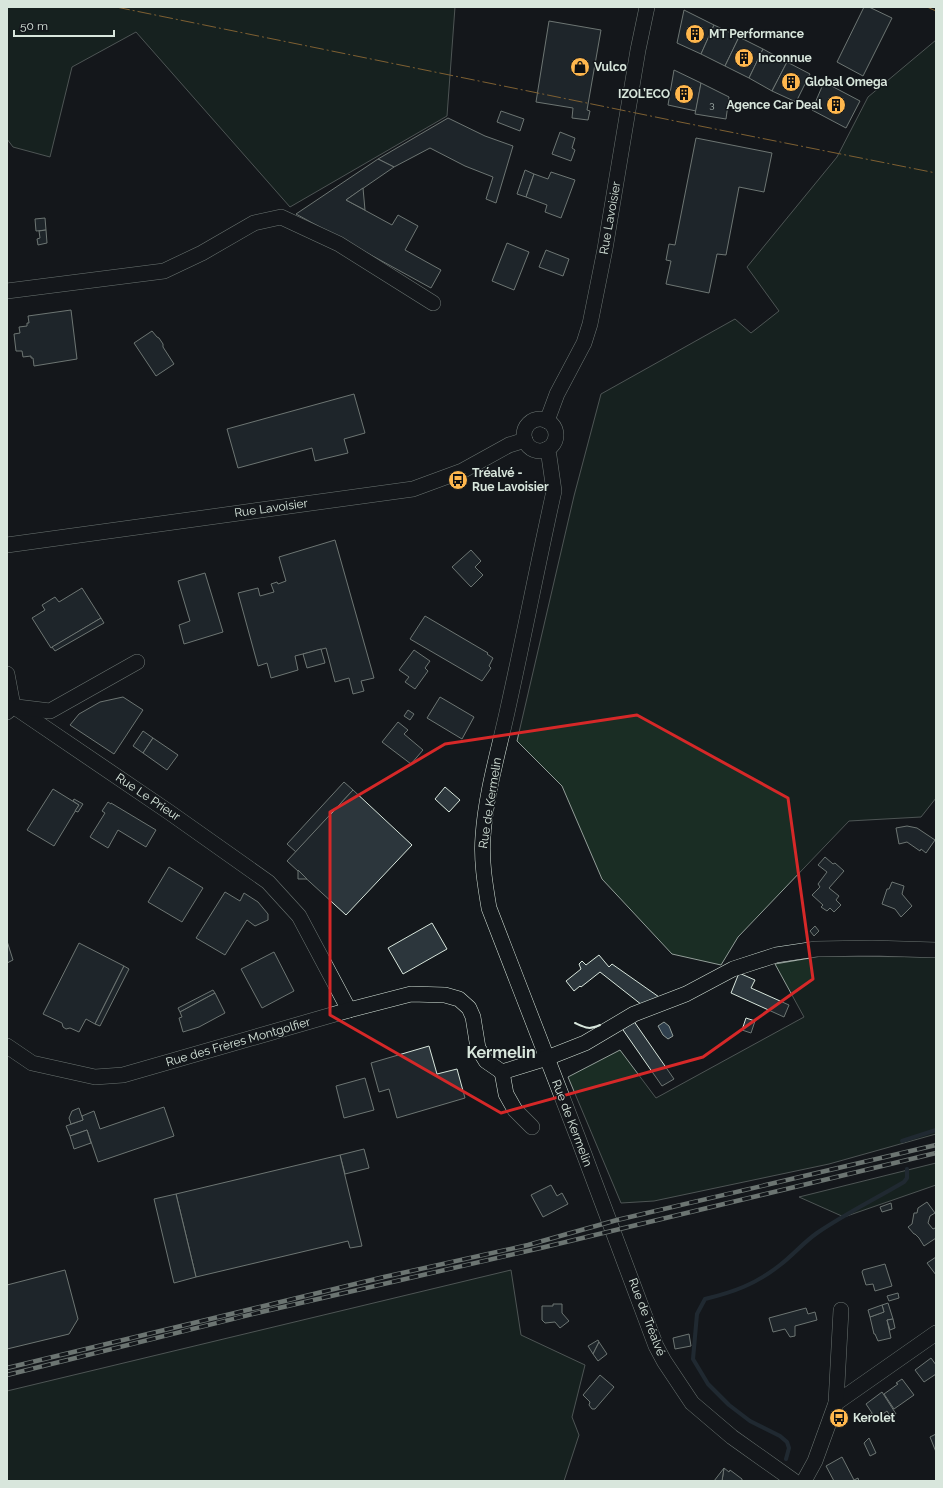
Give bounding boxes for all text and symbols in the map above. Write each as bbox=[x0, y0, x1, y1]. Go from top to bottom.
scale bar bbox=[14, 12, 114, 38]
text: 50 m bbox=[20, 19, 48, 33]
building icon: MT Performance bbox=[684, 23, 706, 45]
place label: MT Performance bbox=[709, 27, 804, 41]
building icon: Inconnue bbox=[733, 47, 755, 69]
place label: Inconnue bbox=[758, 51, 812, 65]
shop icon: Vulco bbox=[569, 56, 591, 78]
place label: Vulco bbox=[594, 60, 627, 74]
building icon: Global Omega bbox=[780, 71, 802, 93]
place label: Global Omega bbox=[805, 75, 888, 89]
building icon: IZOL’ECO bbox=[673, 83, 695, 105]
place label: IZOL’ECO bbox=[618, 87, 670, 101]
building icon: Agence Car Deal bbox=[825, 94, 847, 116]
place label: Agence Car Deal bbox=[726, 98, 822, 112]
house number: 3 bbox=[709, 99, 715, 110]
street label: Rue Lavoisier bbox=[597, 180, 623, 256]
place label: Tréalvé - Rue Lavoisier bbox=[472, 466, 549, 494]
bus stop icon: Tréalvé - Rue Lavoisier bbox=[447, 469, 469, 491]
street label: Rue Lavoisier bbox=[233, 496, 309, 520]
street label: Rue de Kermelin bbox=[476, 756, 504, 850]
street label: Rue Le Prieur bbox=[113, 770, 183, 824]
street label: Rue des Frères Montgolfier bbox=[164, 1014, 313, 1069]
district label: Kermelin bbox=[466, 1043, 536, 1062]
street label: Rue de Kermelin bbox=[549, 1078, 595, 1168]
street label: Rue de Tréalvé bbox=[626, 1276, 668, 1358]
bus stop icon: Kerolet bbox=[828, 1407, 850, 1429]
place label: Kerolet bbox=[853, 1411, 896, 1425]

